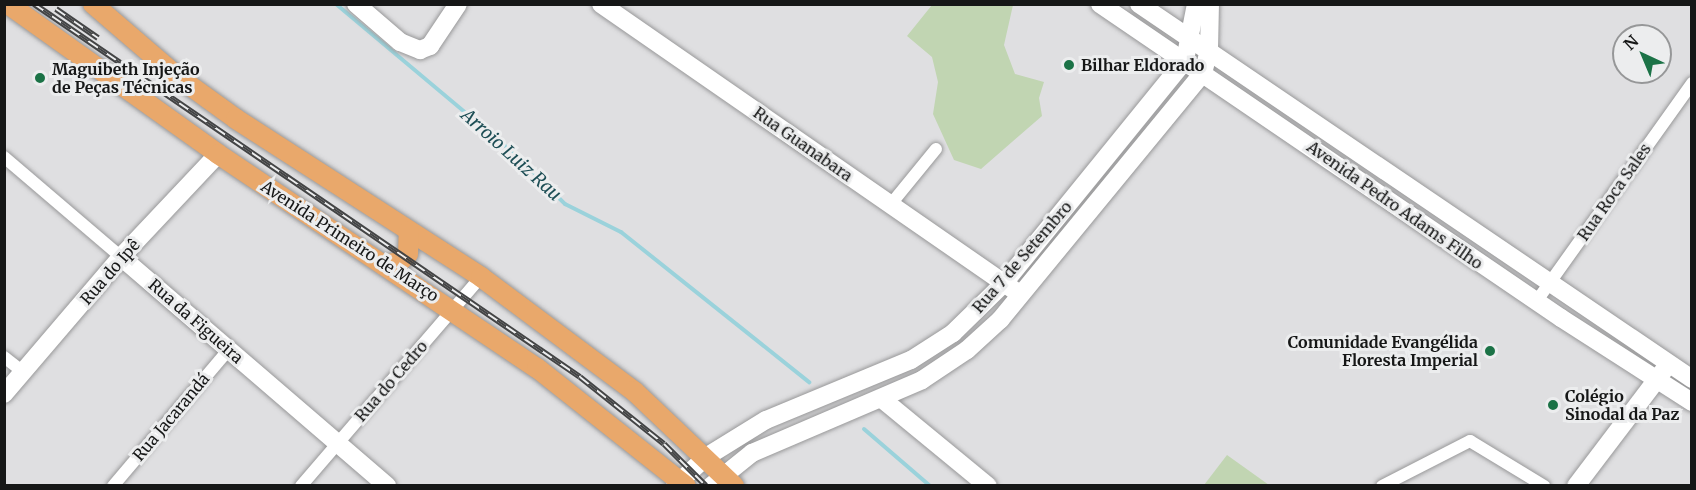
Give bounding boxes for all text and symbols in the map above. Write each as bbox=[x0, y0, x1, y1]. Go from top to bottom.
north arrow bbox=[1612, 24, 1672, 84]
text: N bbox=[1619, 31, 1642, 54]
place label: Bilhar Eldorado bbox=[1081, 55, 1204, 75]
marker: Bilhar Eldorado bbox=[1062, 58, 1076, 72]
place label: Maguibeth Injeção de Peças Técnicas bbox=[52, 59, 200, 97]
marker: Maguibeth Injeção de Peças Técnicas bbox=[33, 71, 47, 85]
street label: Rua Guanabara bbox=[750, 103, 856, 185]
water label: Arroio Luiz Rau bbox=[457, 104, 565, 206]
street label: Avenida Pedro Adams Filho bbox=[1303, 137, 1487, 273]
street label: Rua Roca Sales bbox=[1573, 140, 1655, 244]
street label: Avenida Primeiro de Março bbox=[258, 176, 442, 306]
street label: Rua 7 de Setembro bbox=[968, 197, 1076, 317]
street label: Rua do Ipê bbox=[76, 235, 144, 309]
street label: Rua da Figueira bbox=[145, 275, 247, 367]
place label: Comunidade Evangélida Floresta Imperial bbox=[1288, 332, 1478, 370]
street label: Rua do Cedro bbox=[351, 337, 431, 425]
marker: Comunidade Evangélida Floresta Imperial bbox=[1483, 344, 1497, 358]
street label: Rua Jacarandá bbox=[129, 369, 213, 465]
place label: Colégio Sinodal da Paz bbox=[1565, 386, 1679, 424]
marker: Colégio Sinodal da Paz bbox=[1546, 398, 1560, 412]

